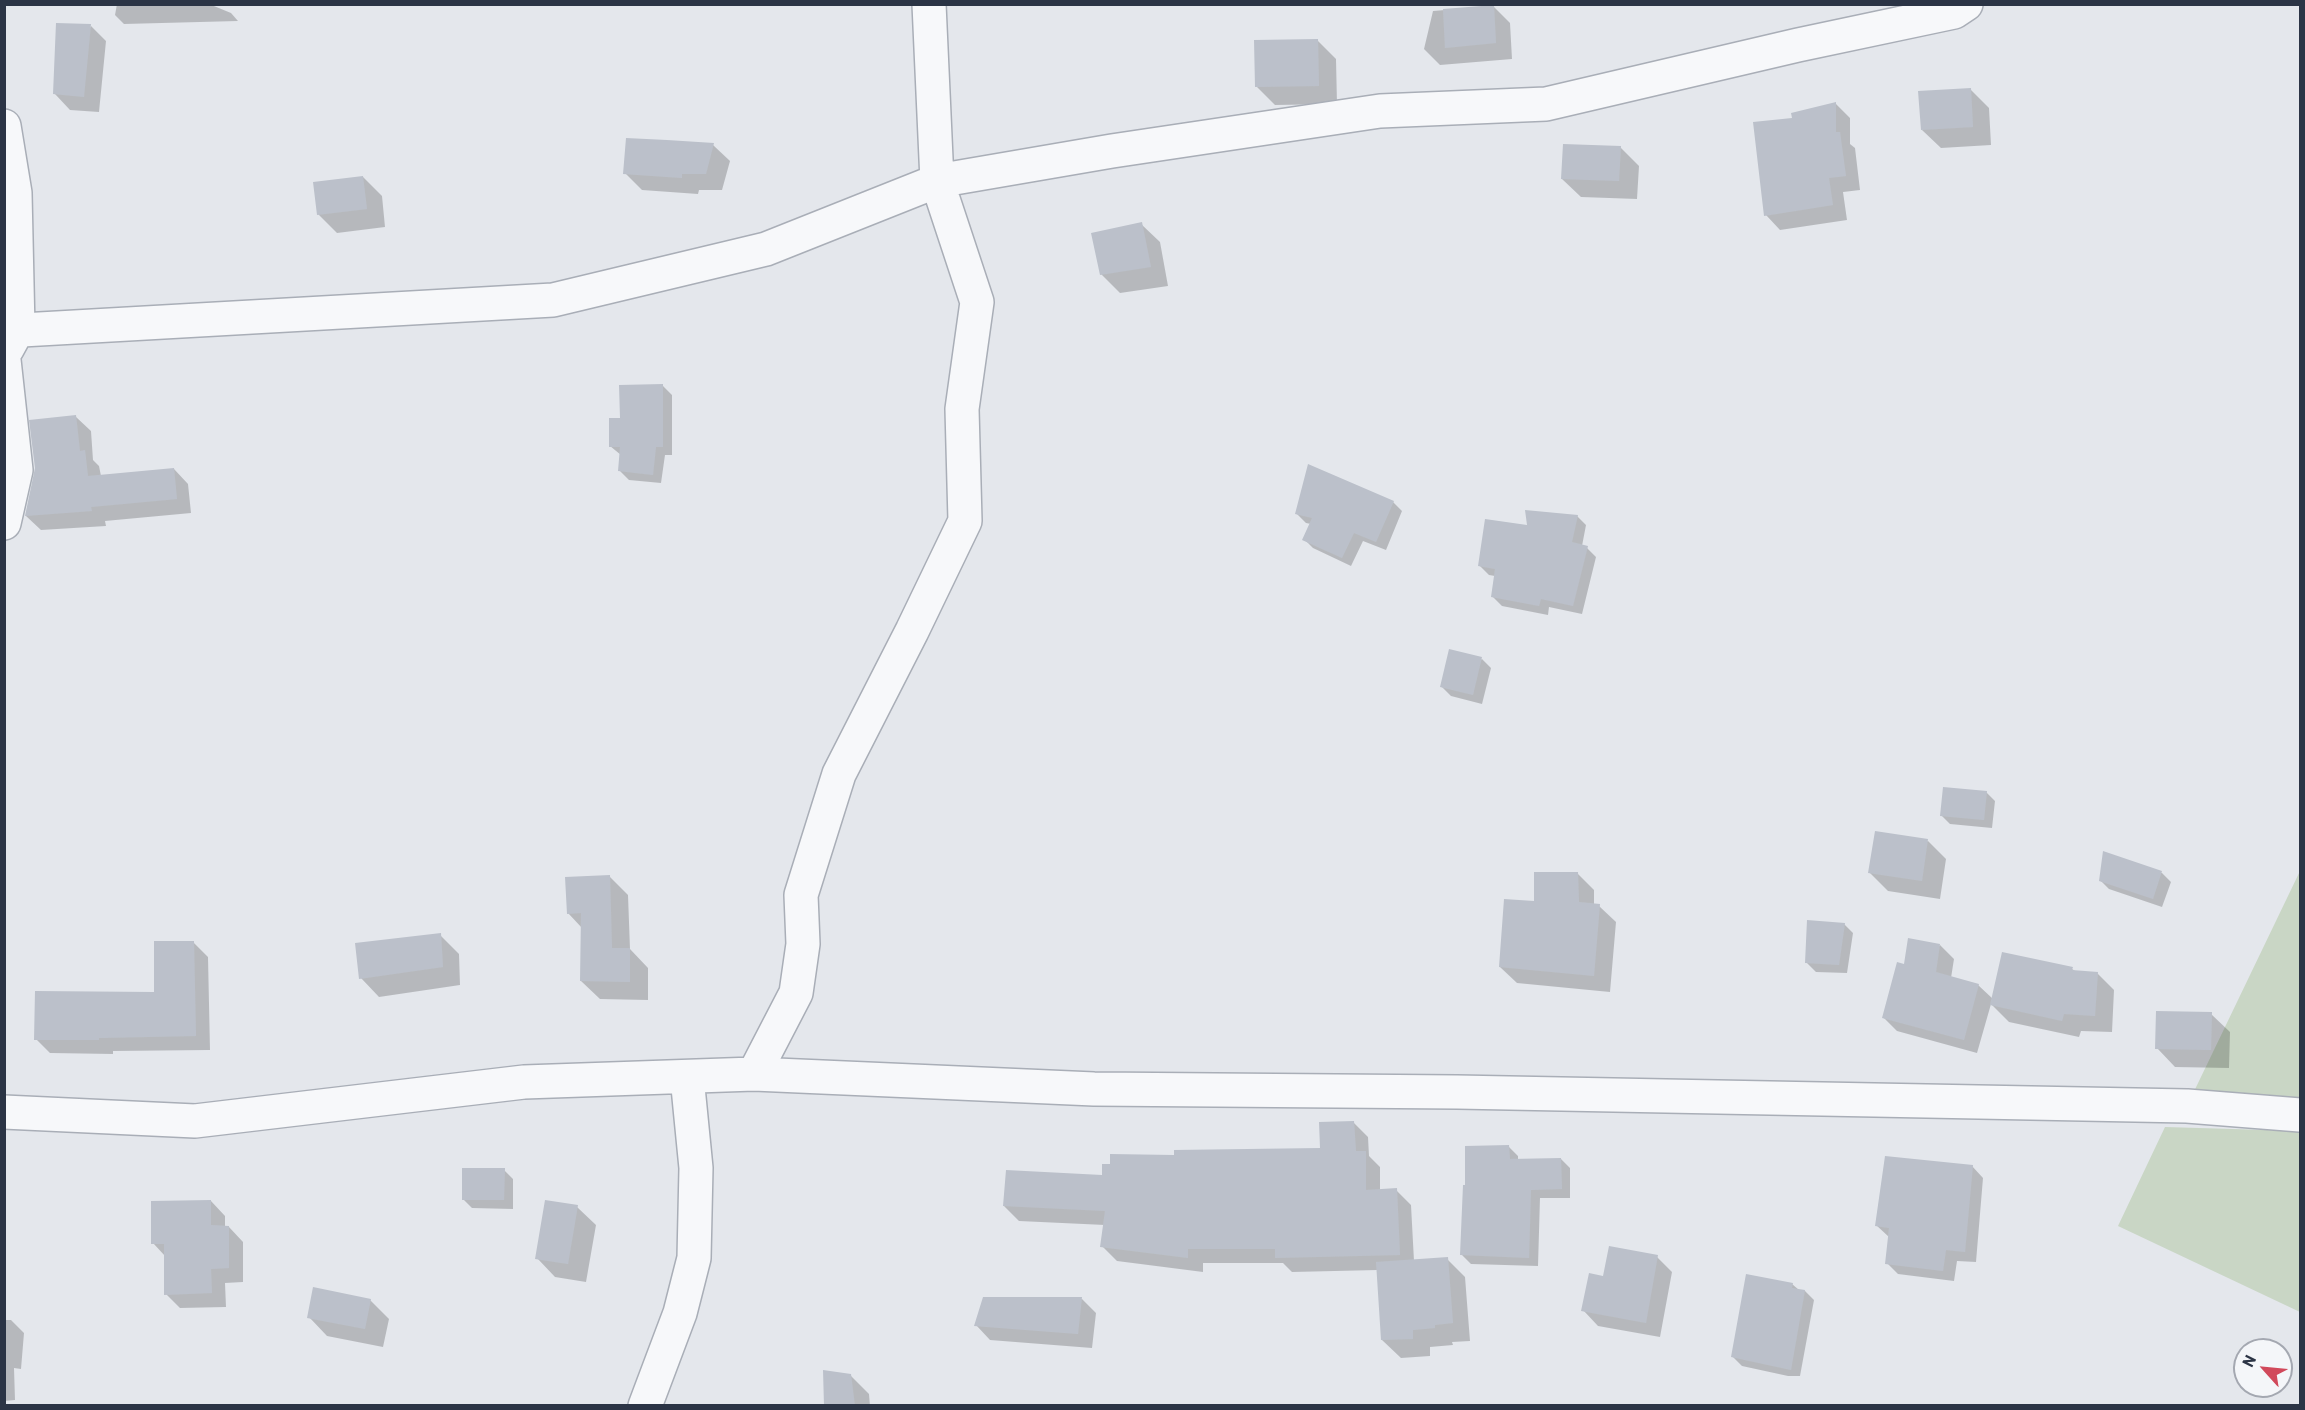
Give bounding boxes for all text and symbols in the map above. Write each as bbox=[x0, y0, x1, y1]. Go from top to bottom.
north arrow bbox=[2233, 1338, 2293, 1398]
text: N bbox=[2237, 1351, 2259, 1370]

